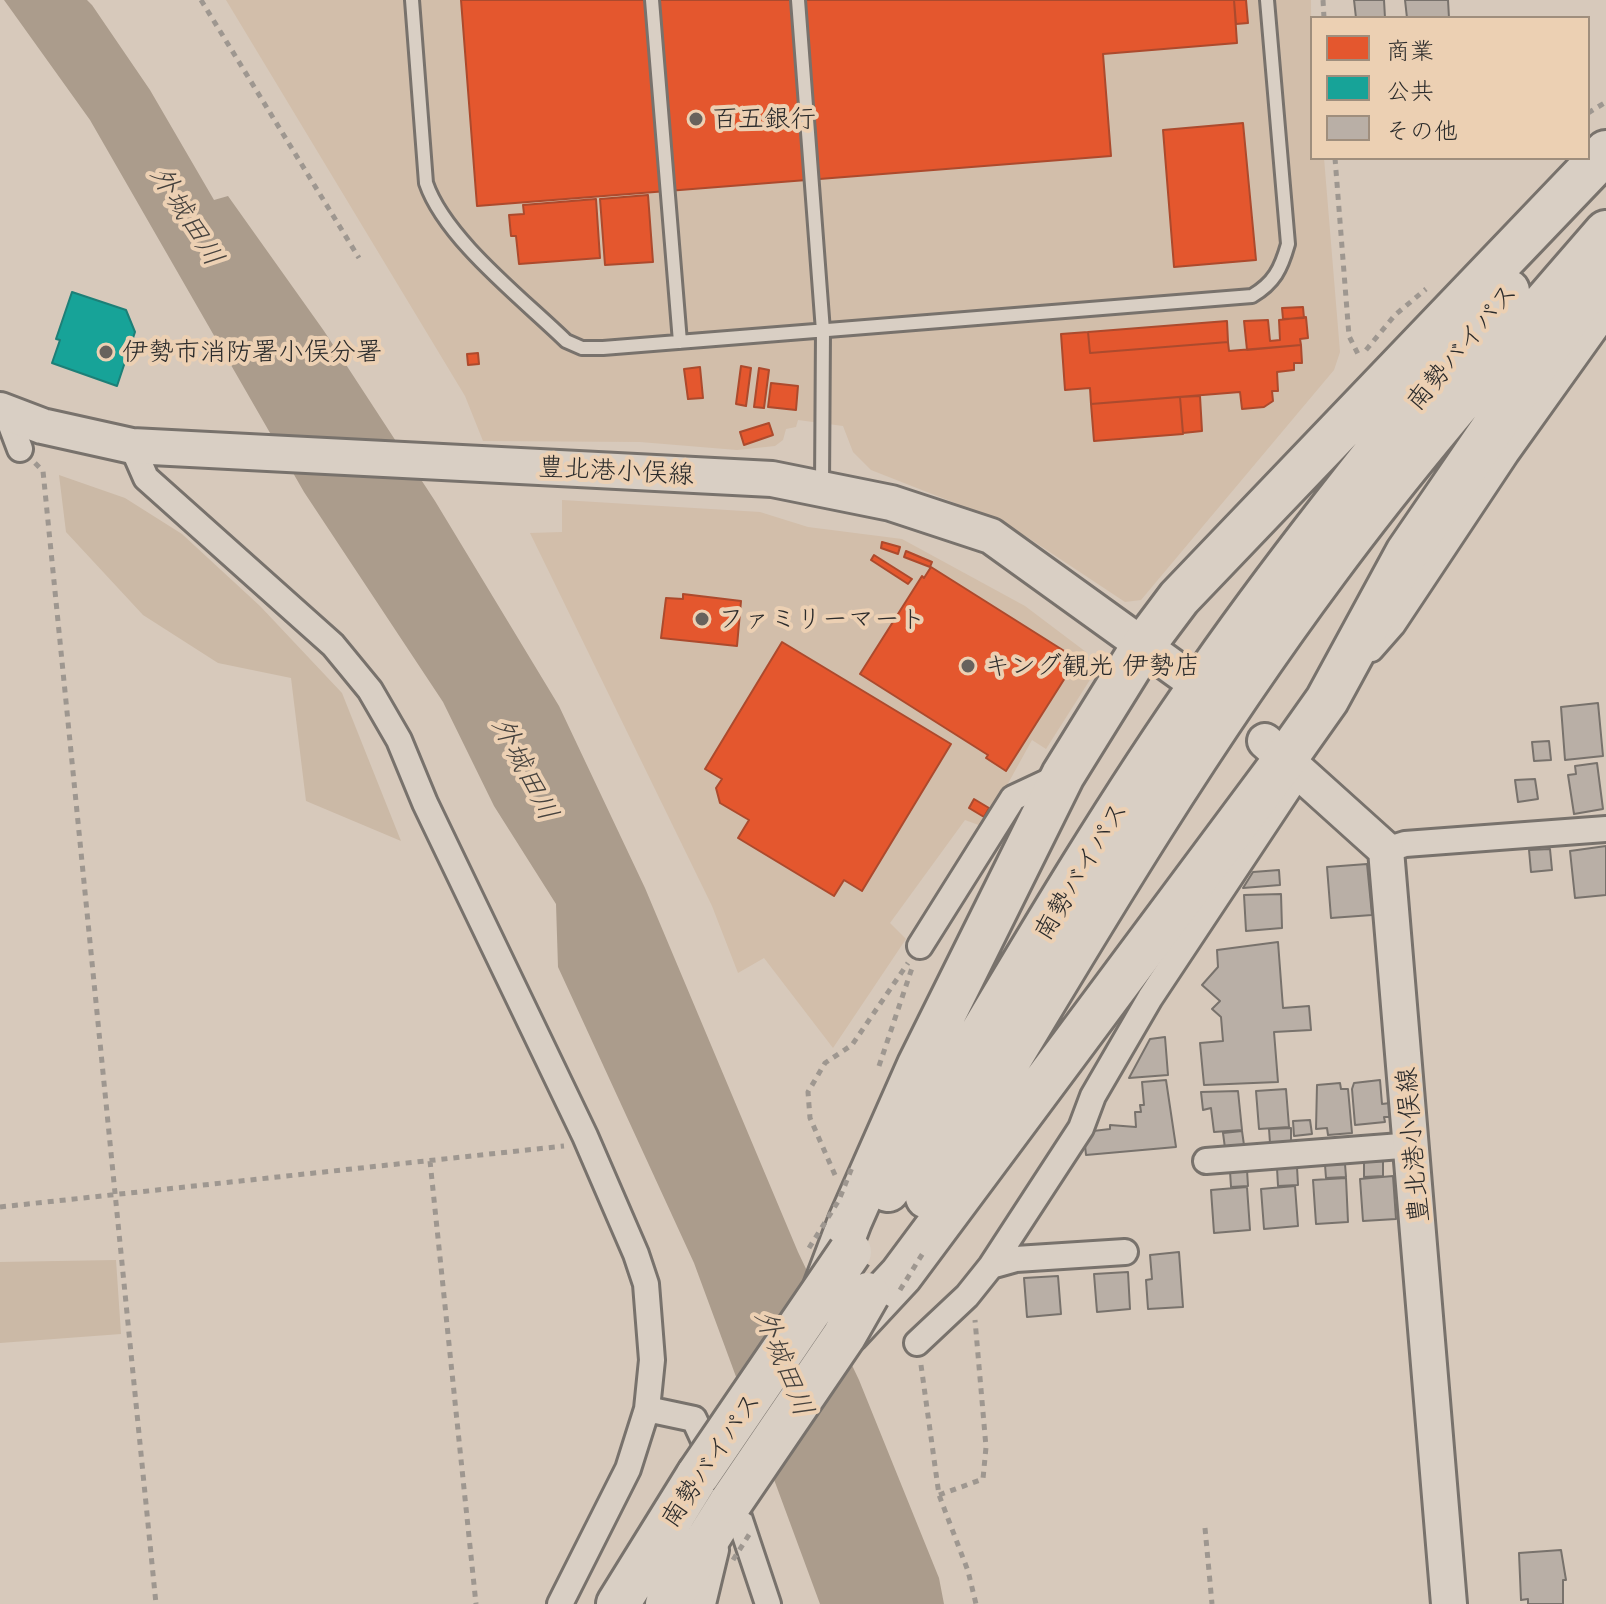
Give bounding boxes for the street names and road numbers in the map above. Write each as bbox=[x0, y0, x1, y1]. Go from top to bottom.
street label: 南勢バイパス bbox=[1400, 277, 1524, 417]
street label: 豊北港小俣線 bbox=[537, 451, 695, 491]
street label: 南勢バイパス bbox=[1027, 796, 1135, 946]
street label: 豊北港小俣線 bbox=[1391, 1066, 1435, 1224]
street label: 南勢バイパス bbox=[654, 1387, 768, 1533]

